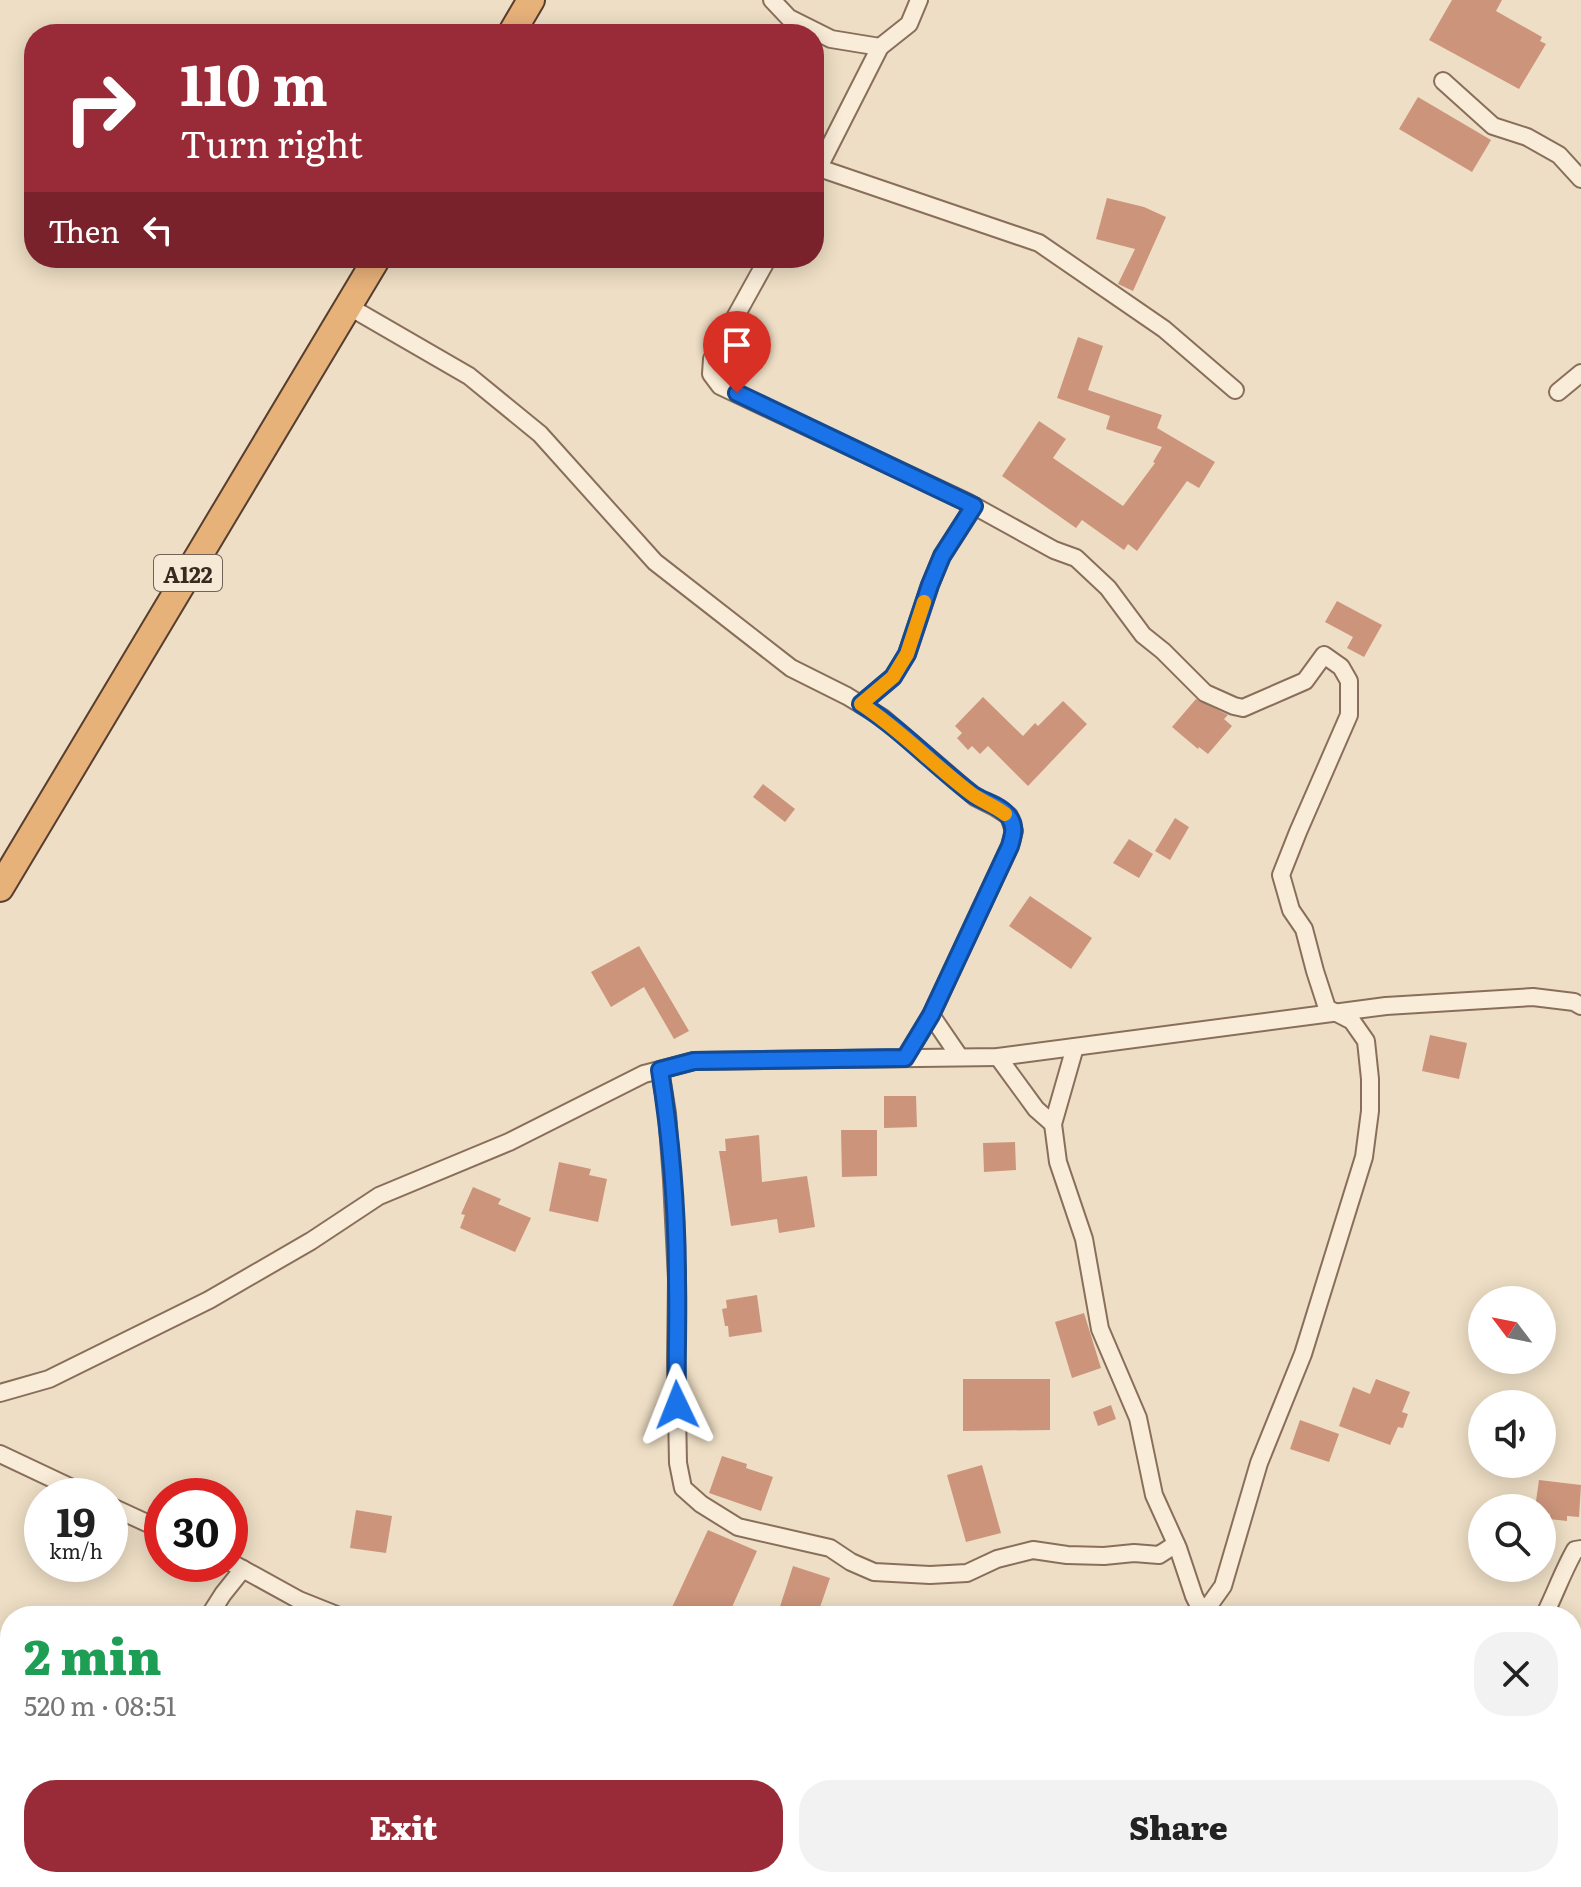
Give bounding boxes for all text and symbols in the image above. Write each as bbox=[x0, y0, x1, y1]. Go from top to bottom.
text: 110 m bbox=[180, 40, 328, 123]
icon: right bbox=[48, 56, 152, 160]
text: Turn right bbox=[180, 116, 363, 169]
text: Then bbox=[48, 208, 120, 252]
icon: left bbox=[136, 208, 180, 252]
pin bbox=[703, 311, 771, 393]
icon: arrive bbox=[715, 323, 759, 367]
road number: A122 bbox=[154, 555, 222, 591]
north arrow bbox=[1468, 1286, 1556, 1374]
map controls bbox=[1468, 1286, 1556, 1582]
position arrow bbox=[635, 1363, 719, 1447]
button: sound bbox=[1468, 1390, 1556, 1478]
speed limit sign: 30 bbox=[144, 1478, 248, 1582]
text: 19 bbox=[56, 1490, 96, 1549]
button: search bbox=[1468, 1494, 1556, 1582]
text: km/h bbox=[49, 1535, 103, 1565]
text: 2 min bbox=[24, 1619, 162, 1690]
button: close bbox=[1474, 1632, 1558, 1716]
text: 520 m · 08:51 bbox=[24, 1685, 176, 1724]
button: Exit bbox=[24, 1780, 783, 1872]
button: Share bbox=[799, 1780, 1558, 1872]

